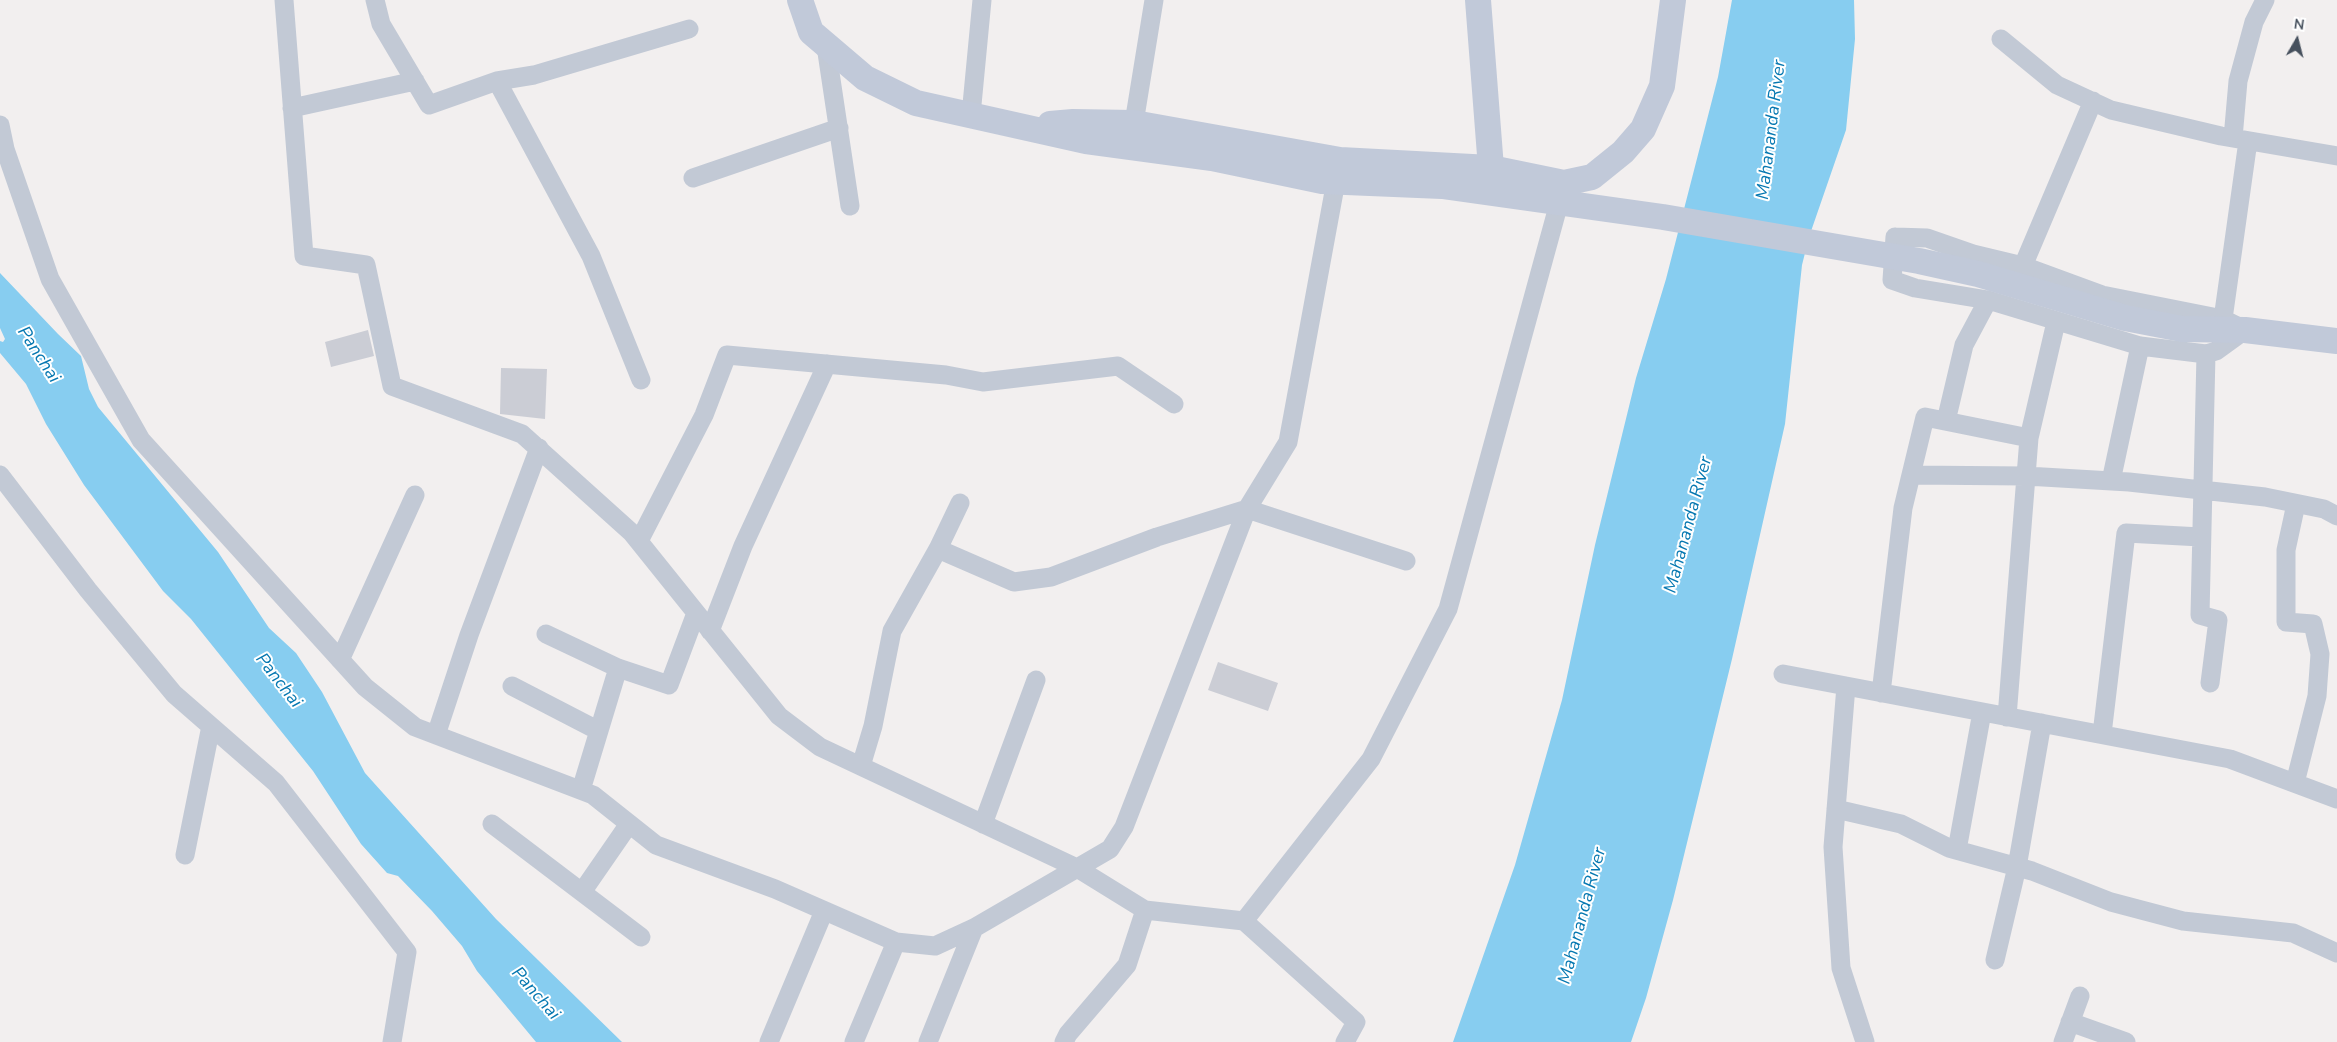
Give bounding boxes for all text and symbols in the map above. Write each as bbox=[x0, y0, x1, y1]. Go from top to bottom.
north arrow bbox=[2272, 15, 2322, 65]
text: N bbox=[2293, 15, 2306, 35]
water label: Mahananda River bbox=[1753, 59, 1791, 201]
water label: Panchai bbox=[12, 323, 64, 387]
water label: Mahananda River bbox=[1660, 454, 1718, 596]
water label: Panchai bbox=[250, 650, 306, 712]
water label: Mahananda River bbox=[1554, 845, 1612, 987]
water label: Panchai bbox=[506, 963, 564, 1025]

